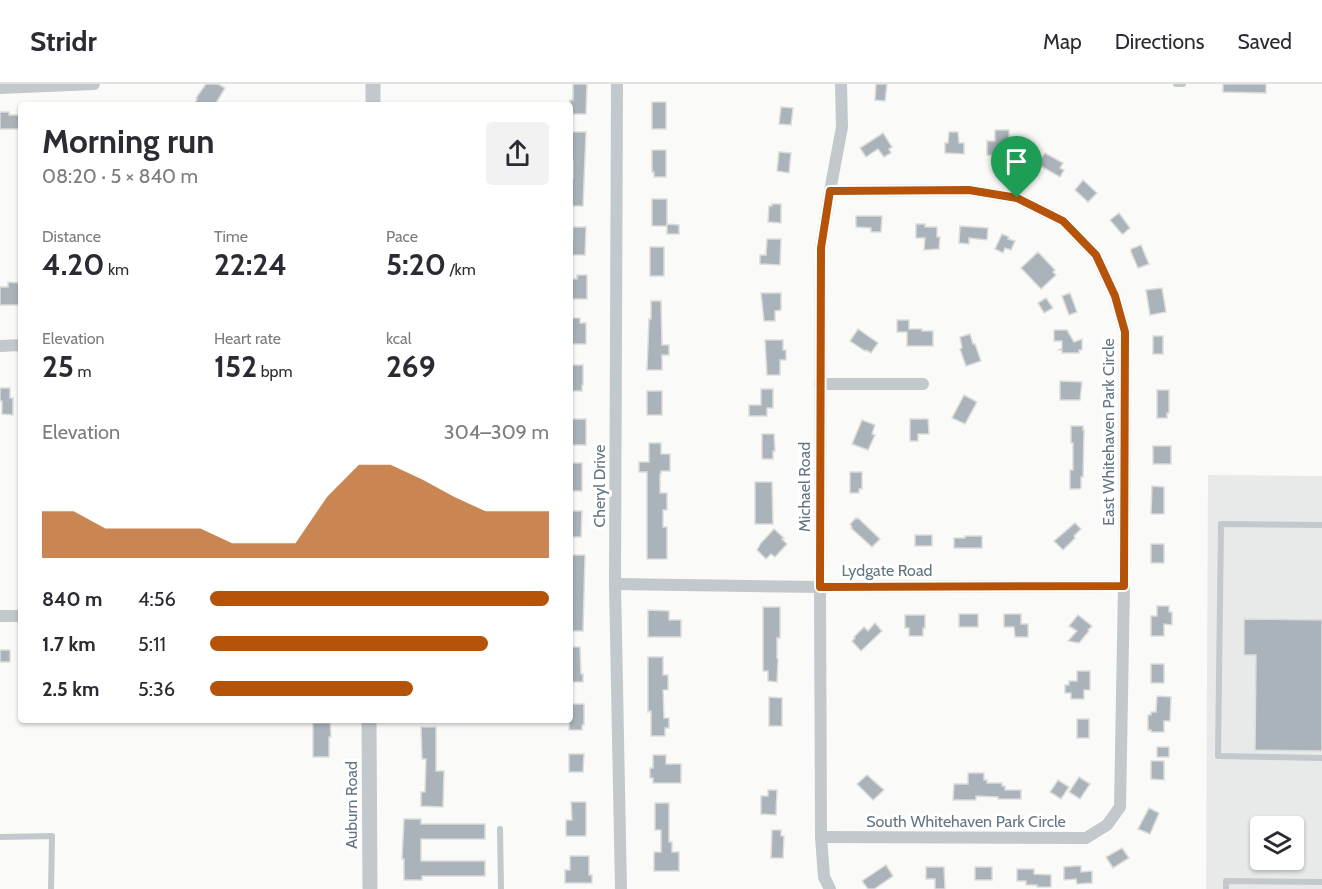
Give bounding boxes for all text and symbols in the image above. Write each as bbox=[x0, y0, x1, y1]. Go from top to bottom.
text: Stridr bbox=[30, 24, 97, 58]
text: Map bbox=[1043, 29, 1082, 54]
text: Directions bbox=[1115, 29, 1204, 54]
text: Saved bbox=[1237, 29, 1292, 54]
text: Morning run bbox=[42, 121, 214, 161]
button: share bbox=[486, 122, 549, 185]
pin bbox=[991, 136, 1042, 198]
icon: arrive bbox=[1000, 145, 1033, 178]
text: 08:20 · 5 × 840 m bbox=[42, 164, 198, 188]
text: Distance bbox=[42, 227, 101, 246]
text: Time bbox=[214, 227, 248, 246]
text: Pace bbox=[386, 227, 418, 246]
text: 4.20 bbox=[42, 246, 104, 283]
text: 22:24 bbox=[214, 246, 287, 283]
text: 5:20 bbox=[386, 246, 446, 283]
text: km bbox=[104, 260, 129, 279]
text: /km bbox=[446, 260, 476, 279]
text: Elevation bbox=[42, 329, 105, 348]
text: Heart rate bbox=[214, 329, 281, 348]
text: kcal bbox=[386, 329, 412, 348]
street label: East Whitehaven Park Circle bbox=[1099, 338, 1118, 526]
text: 25 bbox=[42, 348, 74, 385]
text: 152 bbox=[214, 348, 257, 385]
text: 269 bbox=[386, 348, 436, 385]
text: m bbox=[74, 362, 92, 381]
text: bpm bbox=[257, 362, 293, 381]
text: Elevation bbox=[42, 420, 120, 444]
text: 304–309 m bbox=[444, 420, 549, 444]
street label: Michael Road bbox=[795, 442, 814, 532]
street label: Cheryl Drive bbox=[590, 444, 609, 528]
street label: Lydgate Road bbox=[842, 561, 932, 580]
text: 840 m bbox=[42, 587, 103, 611]
text: 4:56 bbox=[138, 587, 176, 611]
text: 1.7 km bbox=[42, 632, 96, 656]
text: 5:11 bbox=[138, 632, 166, 656]
text: 2.5 km bbox=[42, 677, 99, 701]
text: 5:36 bbox=[138, 677, 175, 701]
street label: Auburn Road bbox=[342, 761, 361, 849]
street label: South Whitehaven Park Circle bbox=[866, 812, 1066, 831]
map controls bbox=[1250, 816, 1304, 870]
button: layers bbox=[1250, 816, 1304, 870]

